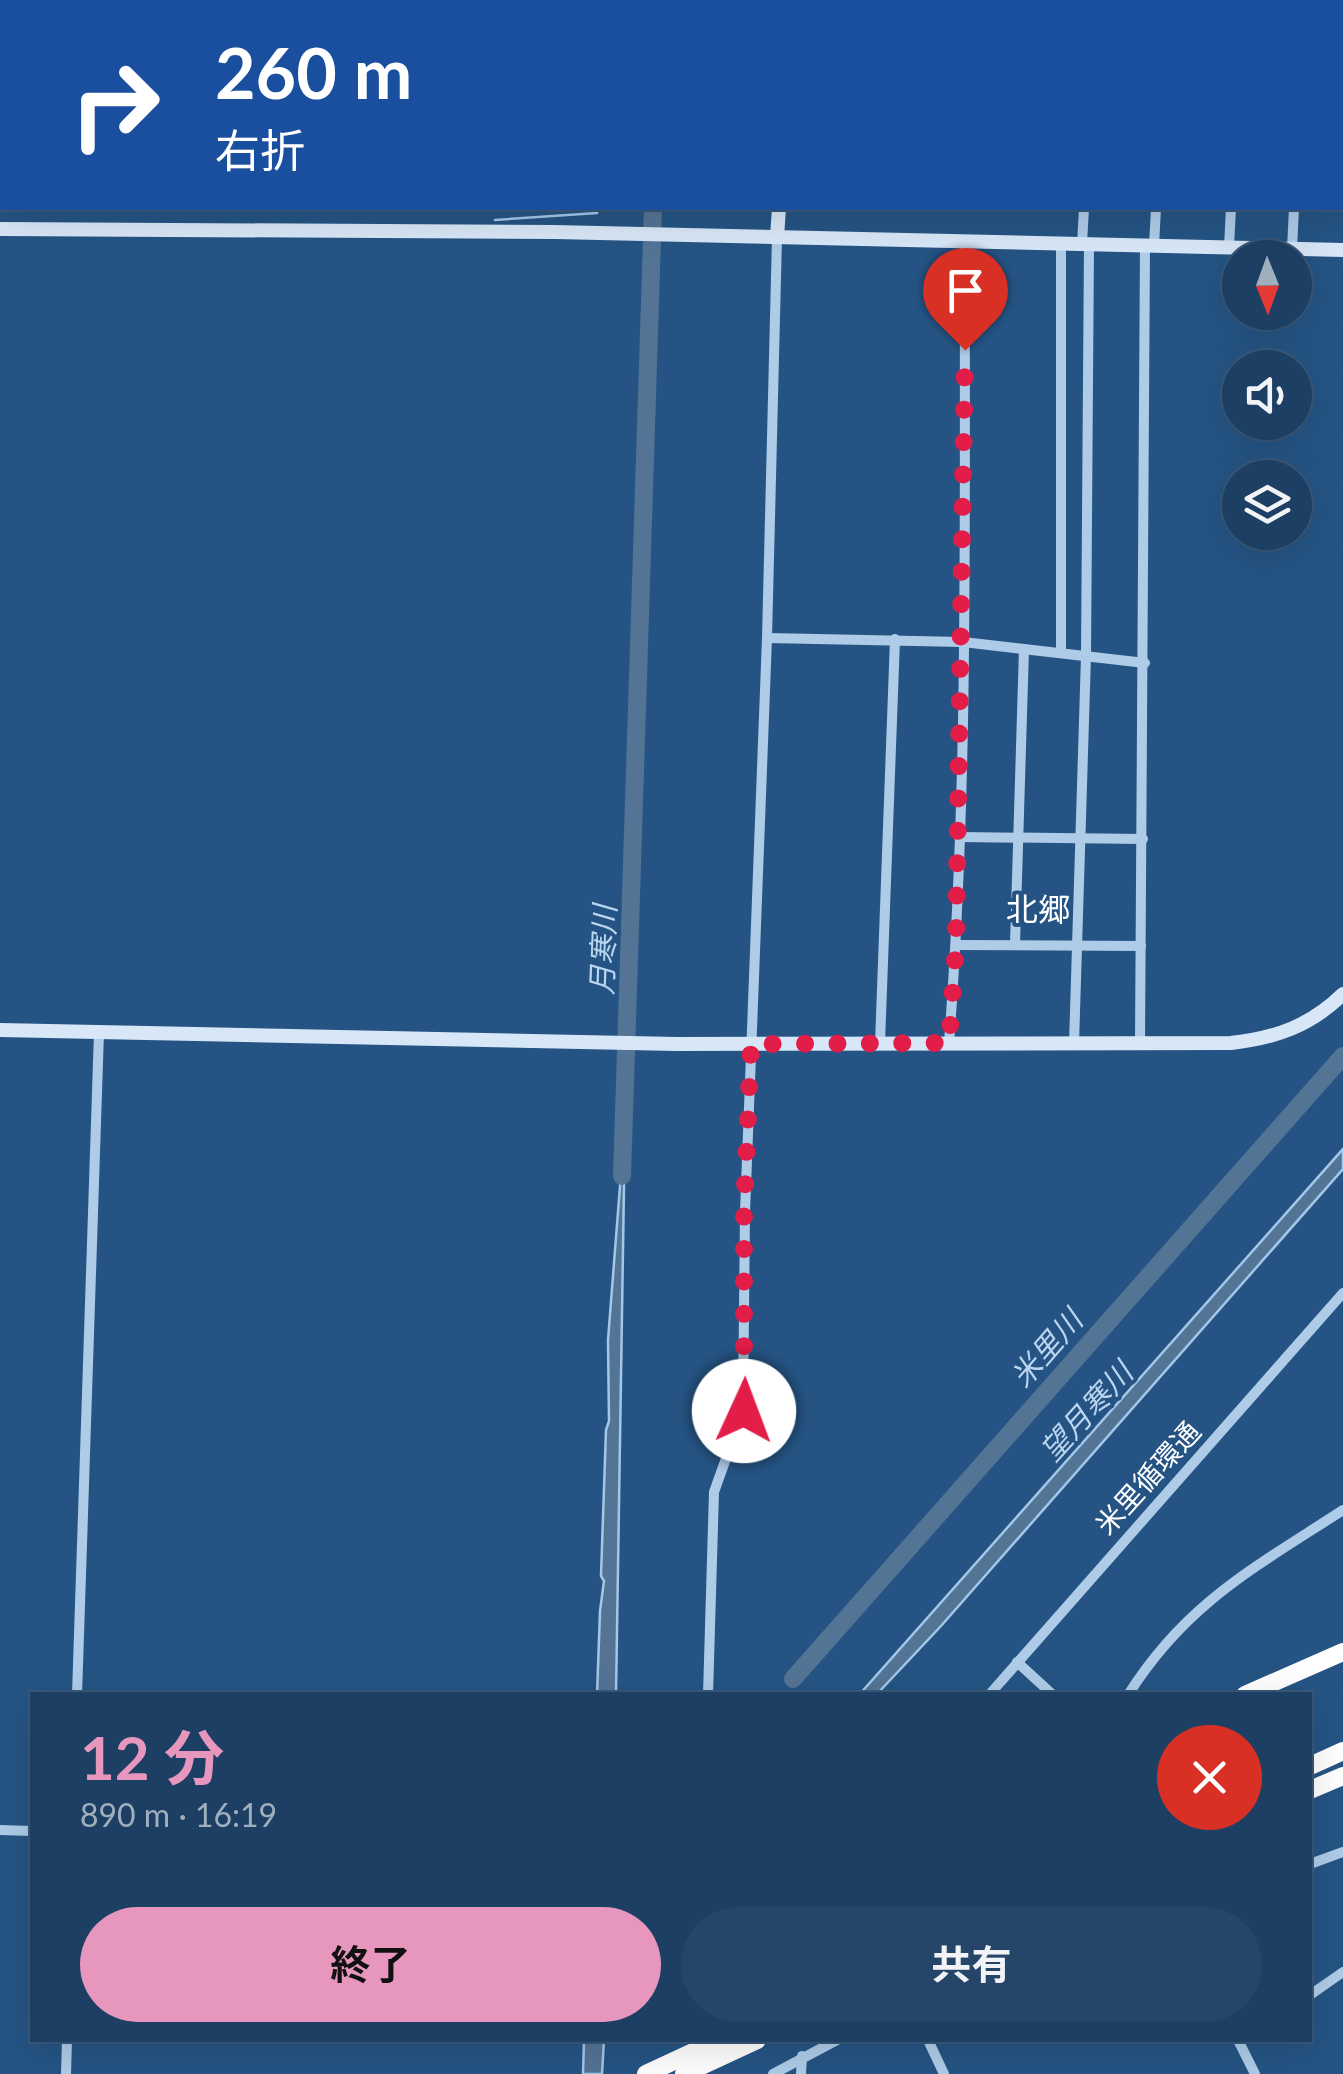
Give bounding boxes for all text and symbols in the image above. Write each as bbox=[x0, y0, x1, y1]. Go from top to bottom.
text: 260 m bbox=[215, 30, 412, 114]
icon: right bbox=[50, 40, 180, 170]
text: 右折 bbox=[215, 123, 305, 177]
north arrow bbox=[1222, 240, 1312, 330]
map controls bbox=[1222, 240, 1312, 550]
pin bbox=[923, 248, 1008, 351]
icon: arrive bbox=[938, 263, 993, 318]
button: sound bbox=[1222, 350, 1312, 440]
button: layers bbox=[1222, 460, 1312, 550]
district label: 北郷 bbox=[1006, 889, 1070, 928]
water label: 月寒川 bbox=[582, 901, 622, 996]
water label: 米里川 bbox=[1002, 1300, 1091, 1393]
water label: 望月寒川 bbox=[1032, 1352, 1141, 1467]
position arrow bbox=[692, 1359, 796, 1463]
street label: 米里循環通 bbox=[1088, 1414, 1207, 1541]
text: 12 分 bbox=[80, 1721, 224, 1793]
button: close bbox=[1157, 1725, 1262, 1830]
text: 890 m · 16:19 bbox=[80, 1795, 277, 1834]
button: 終了 bbox=[80, 1907, 661, 2022]
button: 共有 bbox=[681, 1907, 1262, 2022]

